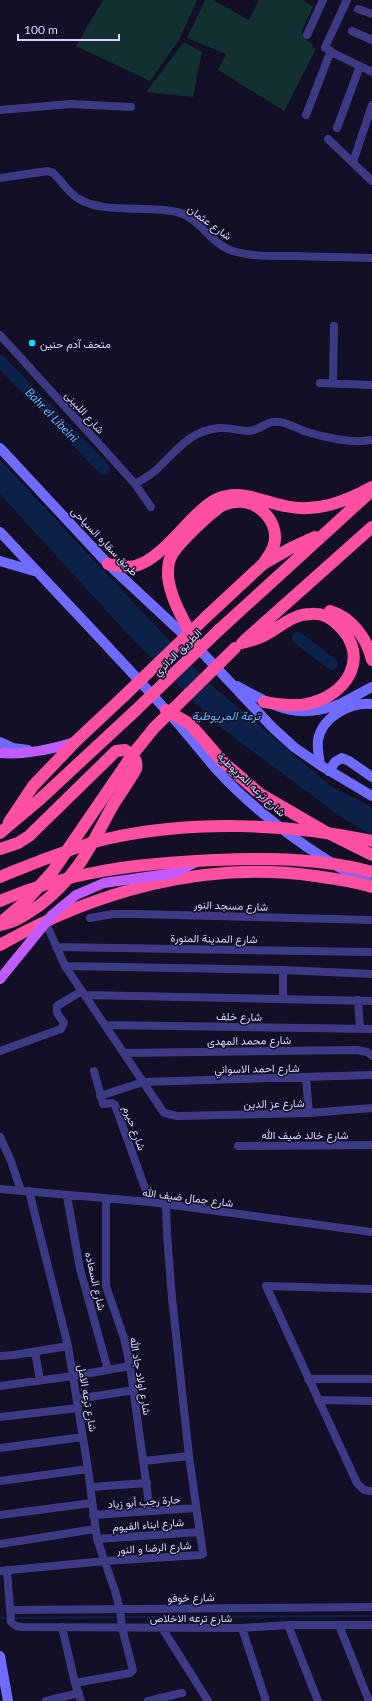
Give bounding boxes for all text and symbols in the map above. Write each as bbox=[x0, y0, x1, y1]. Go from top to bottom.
scale bar bbox=[18, 16, 119, 42]
text: 100 m bbox=[24, 22, 58, 37]
street label: شارع عثمان bbox=[184, 202, 235, 244]
place label: متحف آدم حنين bbox=[40, 337, 111, 352]
marker: متحف آدم حنين bbox=[27, 338, 37, 348]
water label: Bahr el Libeini bbox=[22, 385, 82, 446]
street label: شارع اللبينى bbox=[61, 388, 108, 438]
street label: طريق سقاره السياحى bbox=[68, 504, 141, 579]
street label: الطريق الدائري bbox=[150, 626, 206, 681]
water label: ترعة المريوطية bbox=[192, 708, 262, 724]
street label: شارع ترعه المريوطية bbox=[214, 749, 289, 820]
street label: شارع مسجد النور bbox=[193, 897, 269, 915]
street label: شارع المدينة المنورة bbox=[170, 931, 258, 947]
street label: شارع خلف bbox=[216, 1009, 262, 1025]
street label: شارع محمد المهدى bbox=[207, 1033, 292, 1049]
street label: شارع احمد الاسواني bbox=[214, 1061, 300, 1079]
street label: شارع عز الدين bbox=[243, 1096, 305, 1112]
street label: شارع حيرم bbox=[119, 1104, 149, 1153]
street label: شارع خالد ضيف الله bbox=[261, 1128, 349, 1143]
street label: شارع جمال ضيف الله bbox=[142, 1185, 234, 1211]
street label: شارع السعاده bbox=[81, 1251, 109, 1312]
street label: شارع اولاد جاد الله bbox=[126, 1336, 154, 1417]
street label: شارع ترعه الامل bbox=[74, 1363, 100, 1433]
street label: حارة رجب أبو زياد bbox=[107, 1492, 181, 1511]
street label: شارع ابناء الفيوم bbox=[112, 1515, 185, 1535]
street label: شارع الرضا و النور bbox=[115, 1538, 192, 1558]
street label: شارع خوفو bbox=[167, 1590, 215, 1606]
street label: شارع ترعه الاخلاص bbox=[150, 1611, 233, 1626]

